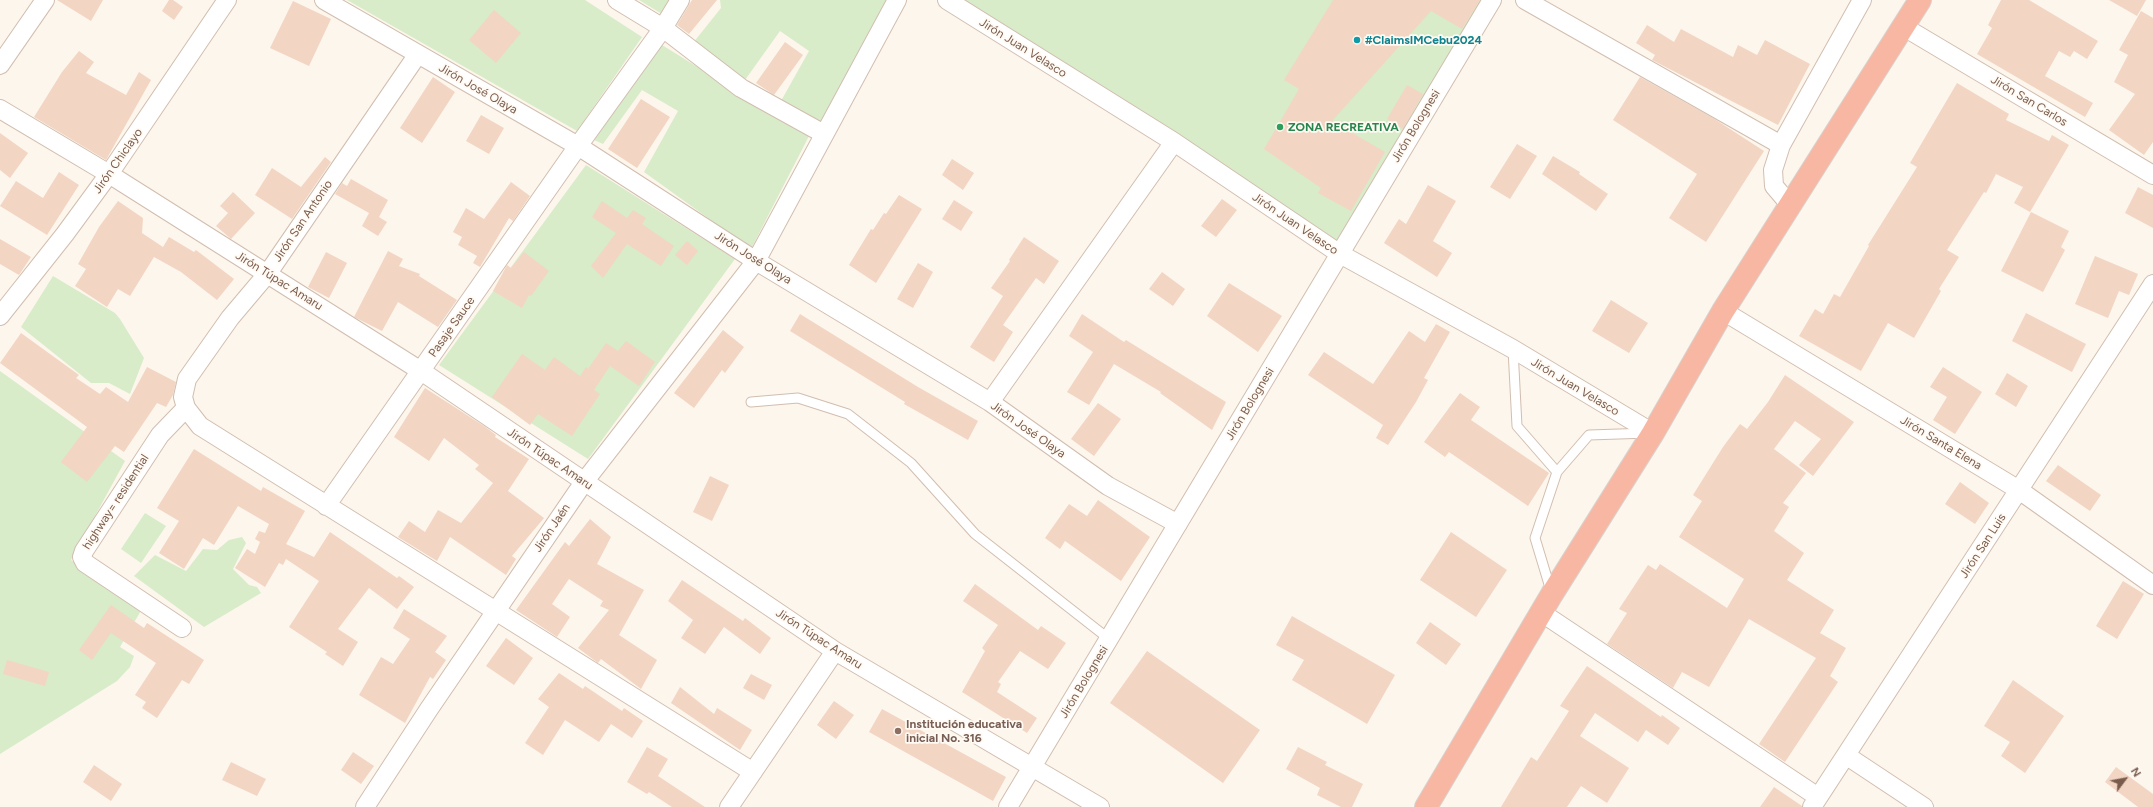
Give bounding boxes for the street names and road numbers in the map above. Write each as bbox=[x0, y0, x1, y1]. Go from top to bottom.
street label: Jirón Juan Velasco bbox=[977, 15, 1069, 81]
street label: Jirón José Olaya bbox=[436, 61, 520, 117]
street label: Jirón San Carlos bbox=[1988, 72, 2070, 130]
street label: Jirón Bolognesi bbox=[1389, 87, 1443, 165]
street label: Jirón Chiclayo bbox=[90, 126, 146, 196]
street label: Jirón San Antonio bbox=[270, 177, 336, 265]
street label: Jirón Juan Velasco bbox=[1249, 190, 1341, 258]
street label: Jirón José Olaya bbox=[712, 229, 794, 287]
street label: Jirón Túpac Amaru bbox=[233, 248, 325, 314]
street label: Pasaje Sauce bbox=[426, 294, 478, 360]
street label: Jirón Juan Velasco bbox=[1528, 355, 1622, 419]
street label: Jirón Bolognesi bbox=[1223, 365, 1277, 443]
street label: Jirón José Olaya bbox=[988, 399, 1068, 461]
street label: Jirón Santa Elena bbox=[1898, 413, 1984, 473]
street label: Jirón Túpac Amaru bbox=[504, 425, 596, 493]
street label: highway= residential bbox=[80, 452, 152, 552]
street label: Jirón Jaén bbox=[531, 501, 573, 555]
street label: Jirón San Luis bbox=[1957, 511, 2009, 581]
street label: Jirón Túpac Amaru bbox=[773, 606, 865, 672]
street label: Jirón Bolognesi bbox=[1057, 643, 1111, 721]

